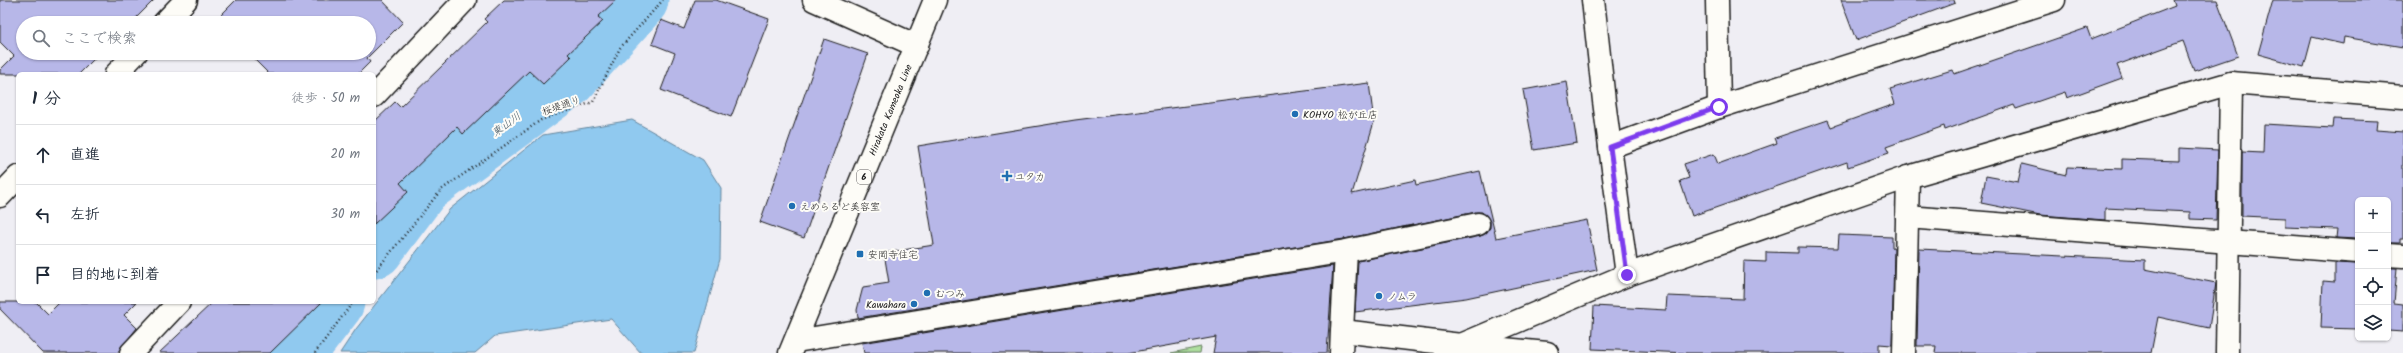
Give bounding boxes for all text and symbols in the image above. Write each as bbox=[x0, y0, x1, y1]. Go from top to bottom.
search box bbox=[16, 16, 376, 60]
icon: search bbox=[30, 27, 52, 49]
text: ここで検索 bbox=[62, 27, 137, 51]
street label: Hirakata Kameoka Line bbox=[865, 61, 917, 158]
text: 1 分 bbox=[32, 86, 61, 113]
text: 徒歩 · 50 m bbox=[291, 88, 360, 109]
street label: 桜堤通り bbox=[540, 92, 583, 120]
route start bbox=[1710, 98, 1728, 116]
place label: KOHYO 松が丘店 bbox=[1303, 107, 1378, 123]
water label: 東山川 bbox=[488, 108, 525, 142]
marker: KOHYO 松が丘店 bbox=[1290, 109, 1300, 119]
text: 直進 bbox=[70, 143, 100, 167]
icon: ahead bbox=[32, 144, 54, 166]
text: 20 m bbox=[330, 144, 360, 165]
place label: ユタカ bbox=[1015, 169, 1045, 185]
road number: 6 bbox=[857, 170, 871, 184]
marker: ユタカ bbox=[1002, 171, 1012, 181]
map controls bbox=[2355, 197, 2391, 341]
button: + bbox=[2355, 197, 2391, 233]
place label: えめらるど美容室 bbox=[800, 199, 880, 215]
marker: えめらるど美容室 bbox=[787, 201, 797, 211]
text: 左折 bbox=[70, 203, 100, 227]
icon: left bbox=[32, 204, 54, 226]
text: 30 m bbox=[331, 204, 360, 225]
button: − bbox=[2355, 233, 2391, 269]
place label: 安岡寺住宅 bbox=[868, 247, 918, 263]
marker: 安岡寺住宅 bbox=[855, 249, 865, 259]
text: 目的地に到着 bbox=[70, 263, 160, 287]
icon: arrive bbox=[32, 264, 54, 286]
route end bbox=[1618, 266, 1636, 284]
button: locate bbox=[2355, 269, 2391, 305]
place label: むつみ bbox=[935, 286, 965, 302]
marker: むつみ bbox=[922, 288, 932, 298]
place label: ノムラ bbox=[1387, 289, 1417, 305]
marker: ノムラ bbox=[1374, 291, 1384, 301]
place label: Kawahara bbox=[866, 297, 906, 313]
marker: Kawahara bbox=[909, 299, 919, 309]
button: layers bbox=[2355, 305, 2391, 341]

